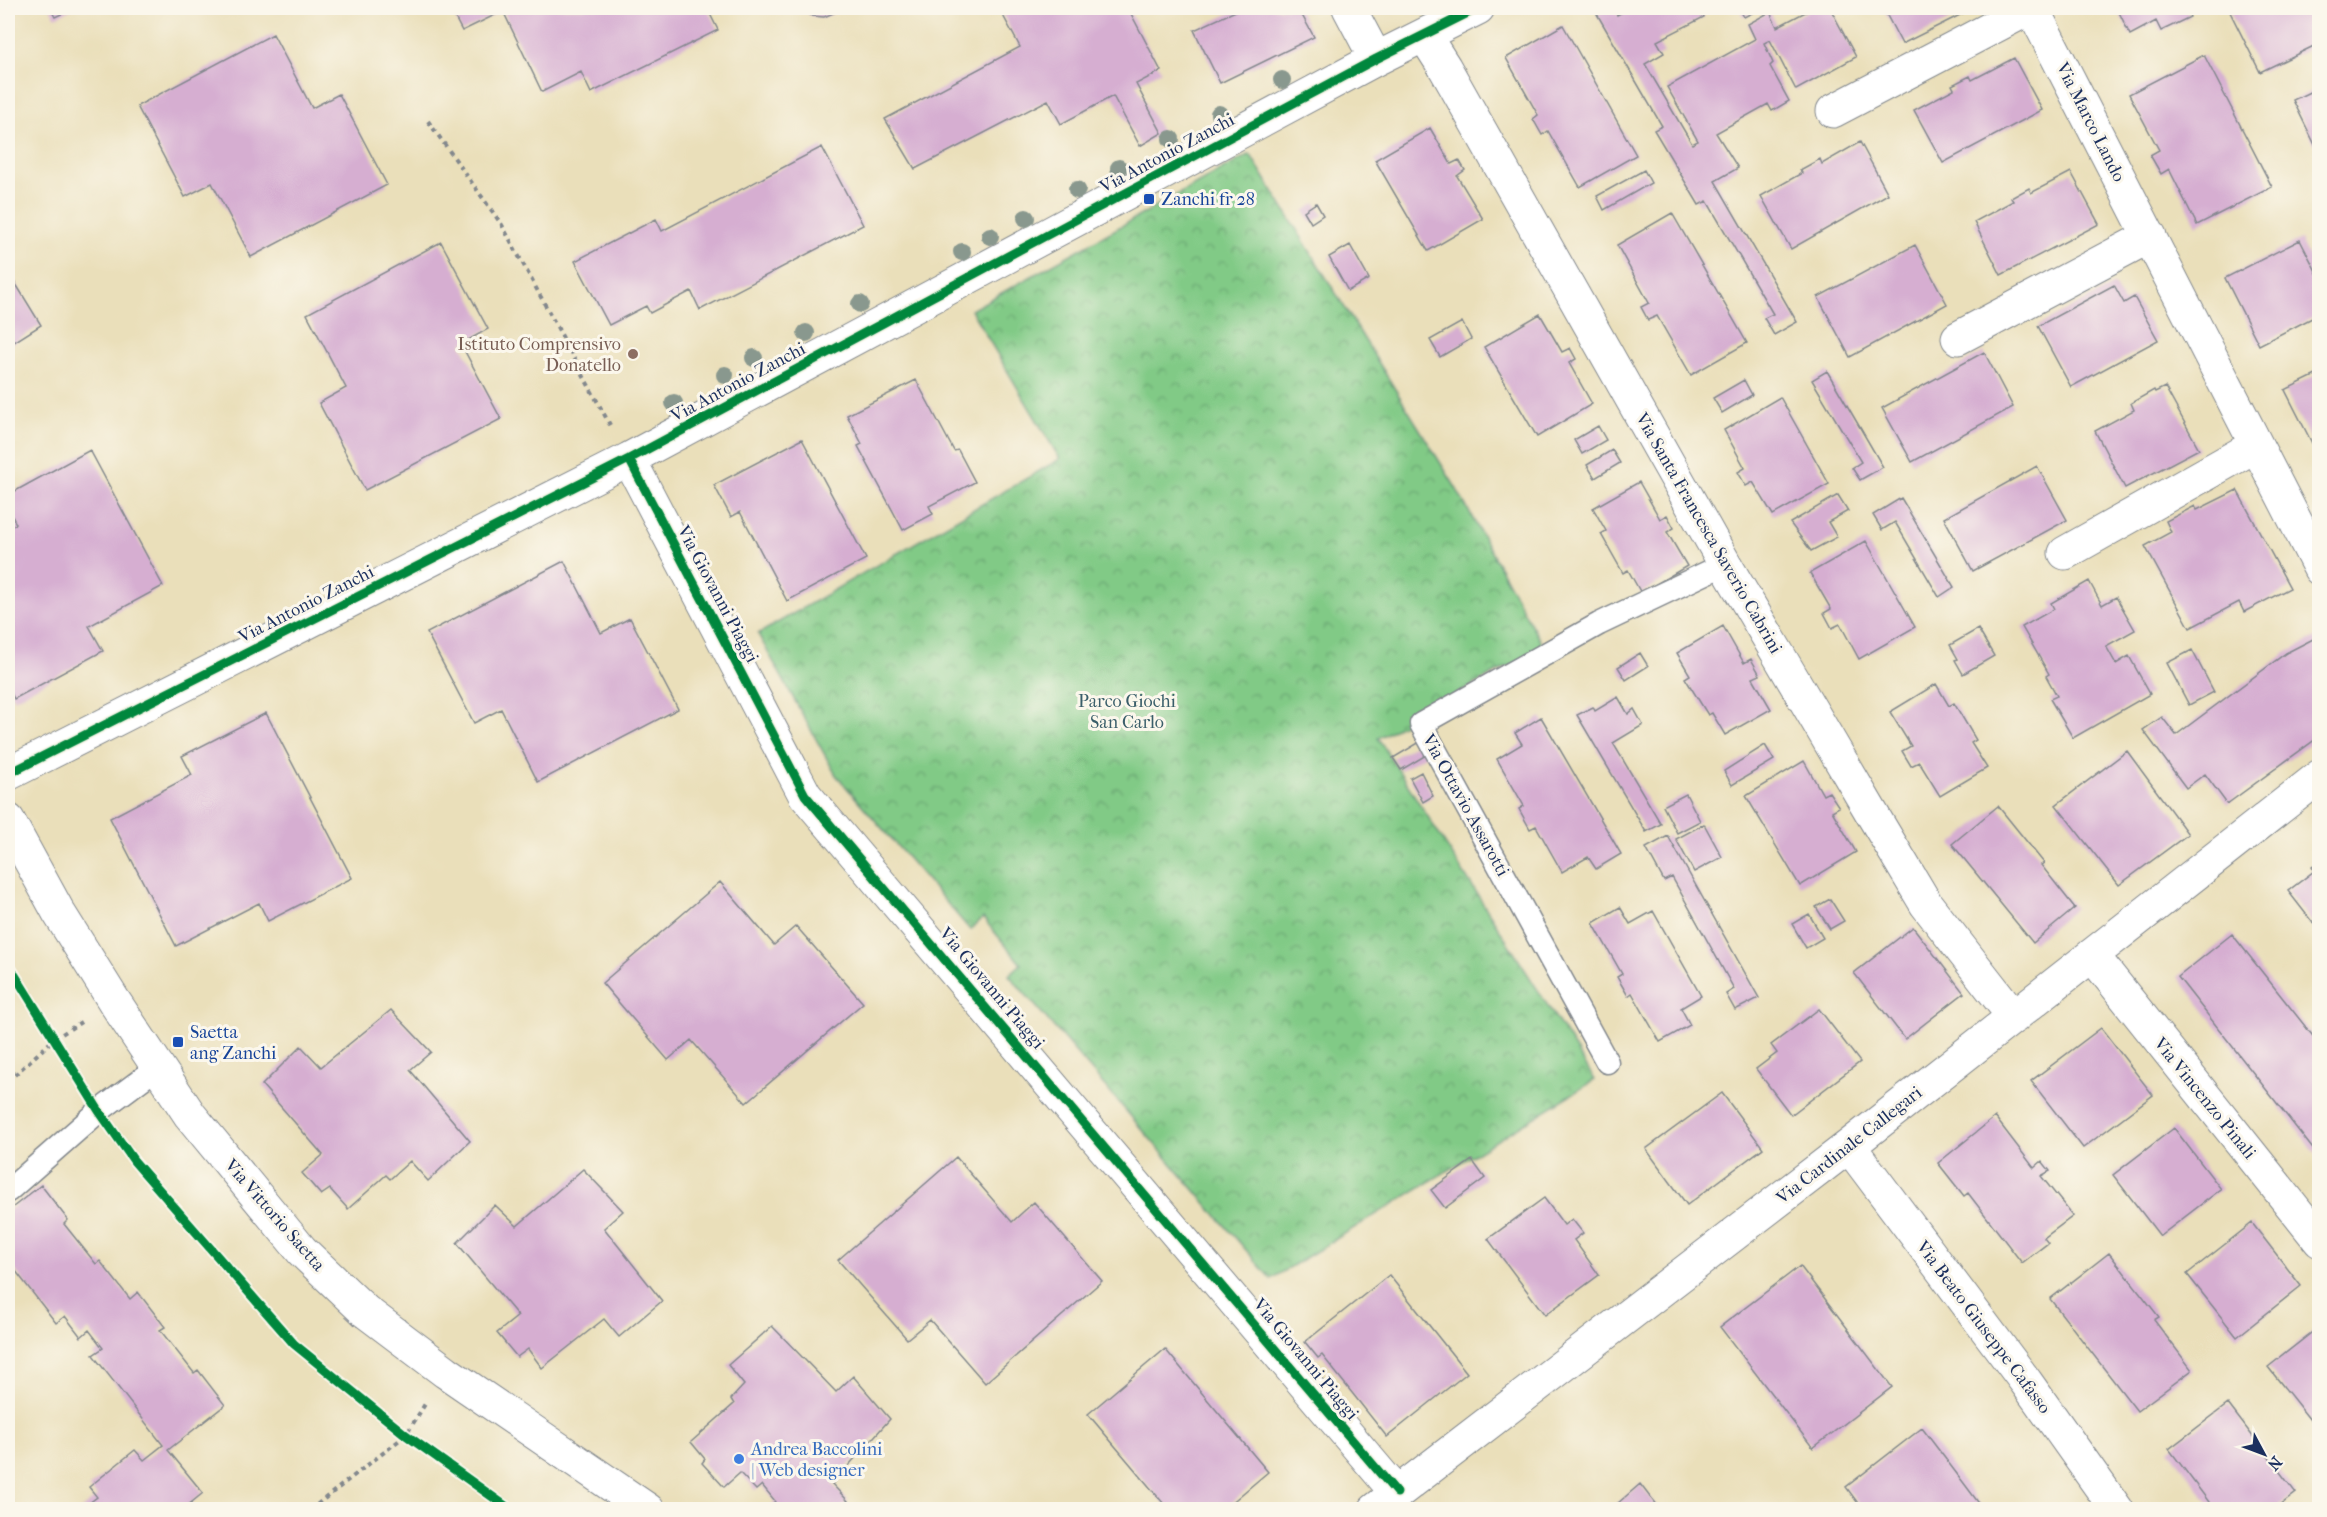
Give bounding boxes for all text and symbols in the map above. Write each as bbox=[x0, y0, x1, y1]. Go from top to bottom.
street label: Via Marco Lando bbox=[2051, 58, 2130, 185]
street label: Via Antonio Zanchi bbox=[1095, 109, 1239, 198]
place label: Zanchi fr 28 bbox=[1161, 189, 1255, 210]
marker: Zanchi fr 28 bbox=[1142, 192, 1156, 206]
place label: Istituto Comprensivo Donatello bbox=[458, 334, 621, 376]
street label: Via Antonio Zanchi bbox=[666, 338, 810, 427]
marker: Istituto Comprensivo Donatello bbox=[626, 347, 640, 361]
street label: Via Santa Francesca Saverio Cabrini bbox=[1630, 408, 1787, 658]
street label: Via Giovanni Piaggi bbox=[672, 521, 763, 667]
street label: Via Antonio Zanchi bbox=[234, 561, 378, 648]
park label: Parco Giochi San Carlo bbox=[1078, 691, 1177, 733]
street label: Via Ottavio Assarotti bbox=[1417, 730, 1514, 881]
street label: Via Giovanni Piaggi bbox=[934, 922, 1049, 1054]
place label: Saetta ang Zanchi bbox=[190, 1022, 277, 1064]
street label: Via Vincenzo Pinali bbox=[2149, 1033, 2260, 1164]
marker: Saetta ang Zanchi bbox=[171, 1035, 185, 1049]
street label: Via Cardinale Callegari bbox=[1772, 1082, 1927, 1209]
street label: Via Vittorio Saetta bbox=[220, 1154, 329, 1276]
street label: Via Beato Giuseppe Cafasso bbox=[1911, 1236, 2055, 1418]
street label: Via Giovanni Piaggi bbox=[1248, 1293, 1363, 1425]
north arrow bbox=[2234, 1424, 2294, 1484]
place label: Andrea Baccolini | Web designer bbox=[750, 1439, 883, 1481]
marker: Andrea Baccolini | Web designer bbox=[732, 1452, 746, 1466]
text: N bbox=[2263, 1453, 2286, 1475]

